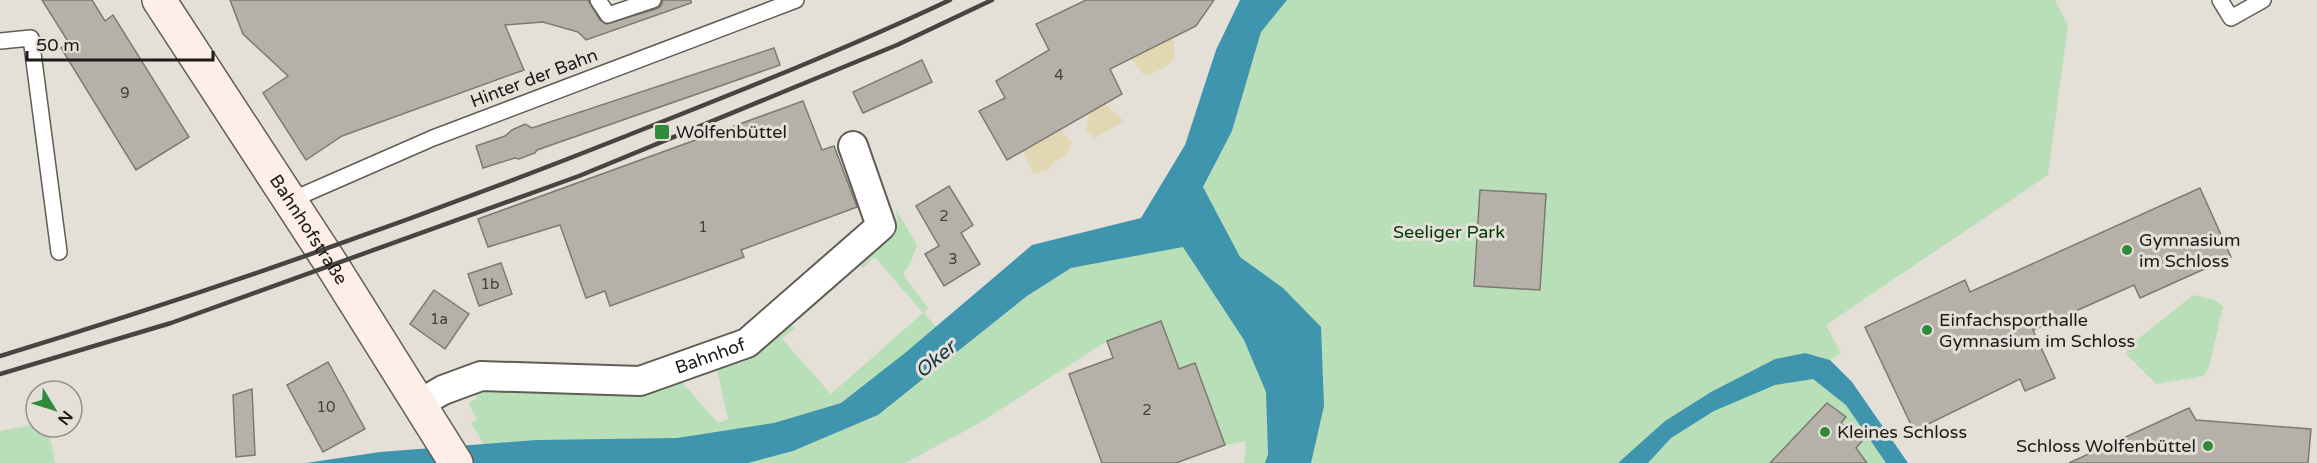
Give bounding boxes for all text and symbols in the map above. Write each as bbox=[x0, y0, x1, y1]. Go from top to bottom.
scale bar bbox=[27, 24, 213, 62]
text: 50 m bbox=[36, 34, 80, 56]
street label: Hinter der Bahn bbox=[467, 44, 601, 112]
house number: 4 bbox=[1054, 66, 1064, 84]
house number: 9 bbox=[120, 84, 130, 102]
place label: Wolfenbüttel bbox=[676, 121, 787, 143]
marker: Wolfenbüttel bbox=[653, 123, 671, 141]
street label: Bahnhofstraße bbox=[265, 170, 352, 289]
house number: 2 bbox=[939, 207, 949, 225]
house number: 1 bbox=[698, 218, 708, 236]
park label: Seeliger Park bbox=[1393, 221, 1505, 243]
place label: Gymnasium im Schloss bbox=[2139, 229, 2241, 272]
marker: Gymnasium im Schloss bbox=[2120, 243, 2134, 257]
house number: 3 bbox=[948, 250, 958, 268]
house number: 1b bbox=[481, 275, 499, 293]
place label: Einfachsporthalle Gymnasium im Schloss bbox=[1939, 309, 2135, 352]
house number: 1a bbox=[430, 310, 448, 328]
marker: Einfachsporthalle Gymnasium im Schloss bbox=[1920, 323, 1934, 337]
street label: Bahnhof bbox=[672, 333, 749, 379]
water label: Oker bbox=[910, 334, 963, 384]
north arrow bbox=[24, 379, 84, 439]
house number: 10 bbox=[317, 398, 335, 416]
house number: 2 bbox=[1142, 401, 1152, 419]
text: N bbox=[53, 406, 77, 429]
place label: Kleines Schloss bbox=[1837, 421, 1967, 443]
marker: Kleines Schloss bbox=[1818, 425, 1832, 439]
place label: Schloss Wolfenbüttel bbox=[2016, 435, 2196, 457]
marker: Schloss Wolfenbüttel bbox=[2201, 439, 2215, 453]

